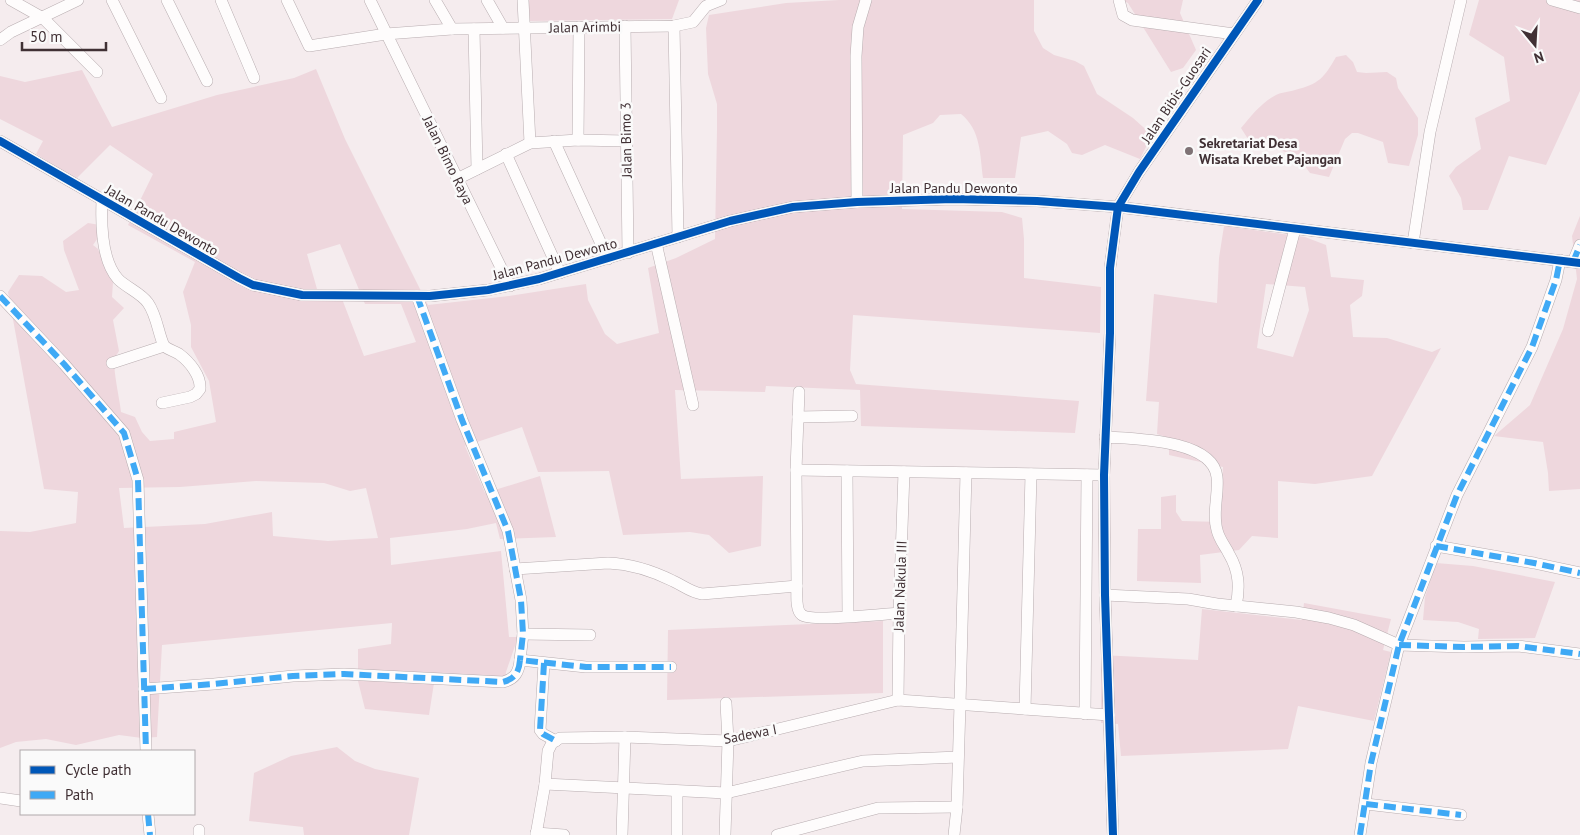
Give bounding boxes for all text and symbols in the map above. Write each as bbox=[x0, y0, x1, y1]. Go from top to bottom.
street label: Jalan Arimbi bbox=[548, 17, 621, 37]
scale bar bbox=[22, 20, 106, 52]
north arrow bbox=[1510, 20, 1560, 70]
text: 50 m bbox=[30, 27, 63, 46]
street label: Jalan Bibis-Guosari bbox=[1136, 43, 1215, 148]
text: N bbox=[1532, 47, 1546, 67]
street label: Jalan Bimo 3 bbox=[616, 102, 636, 179]
street label: Jalan Bimo Raya bbox=[418, 112, 477, 207]
place label: Sekretariat Desa Wisata Krebet Pajangan bbox=[1199, 134, 1341, 168]
marker: Sekretariat Desa Wisata Krebet Pajangan bbox=[1183, 145, 1195, 157]
street label: Jalan Pandu Dewonto bbox=[889, 179, 1018, 197]
street label: Jalan Pandu Dewonto bbox=[101, 180, 222, 260]
street label: Jalan Pandu Dewonto bbox=[490, 234, 619, 284]
street label: Jalan Nakula III bbox=[889, 540, 911, 633]
street label: Sadewa I bbox=[722, 720, 778, 748]
legend bbox=[20, 750, 195, 815]
text: Cycle path bbox=[65, 760, 131, 779]
text: Path bbox=[65, 785, 94, 804]

